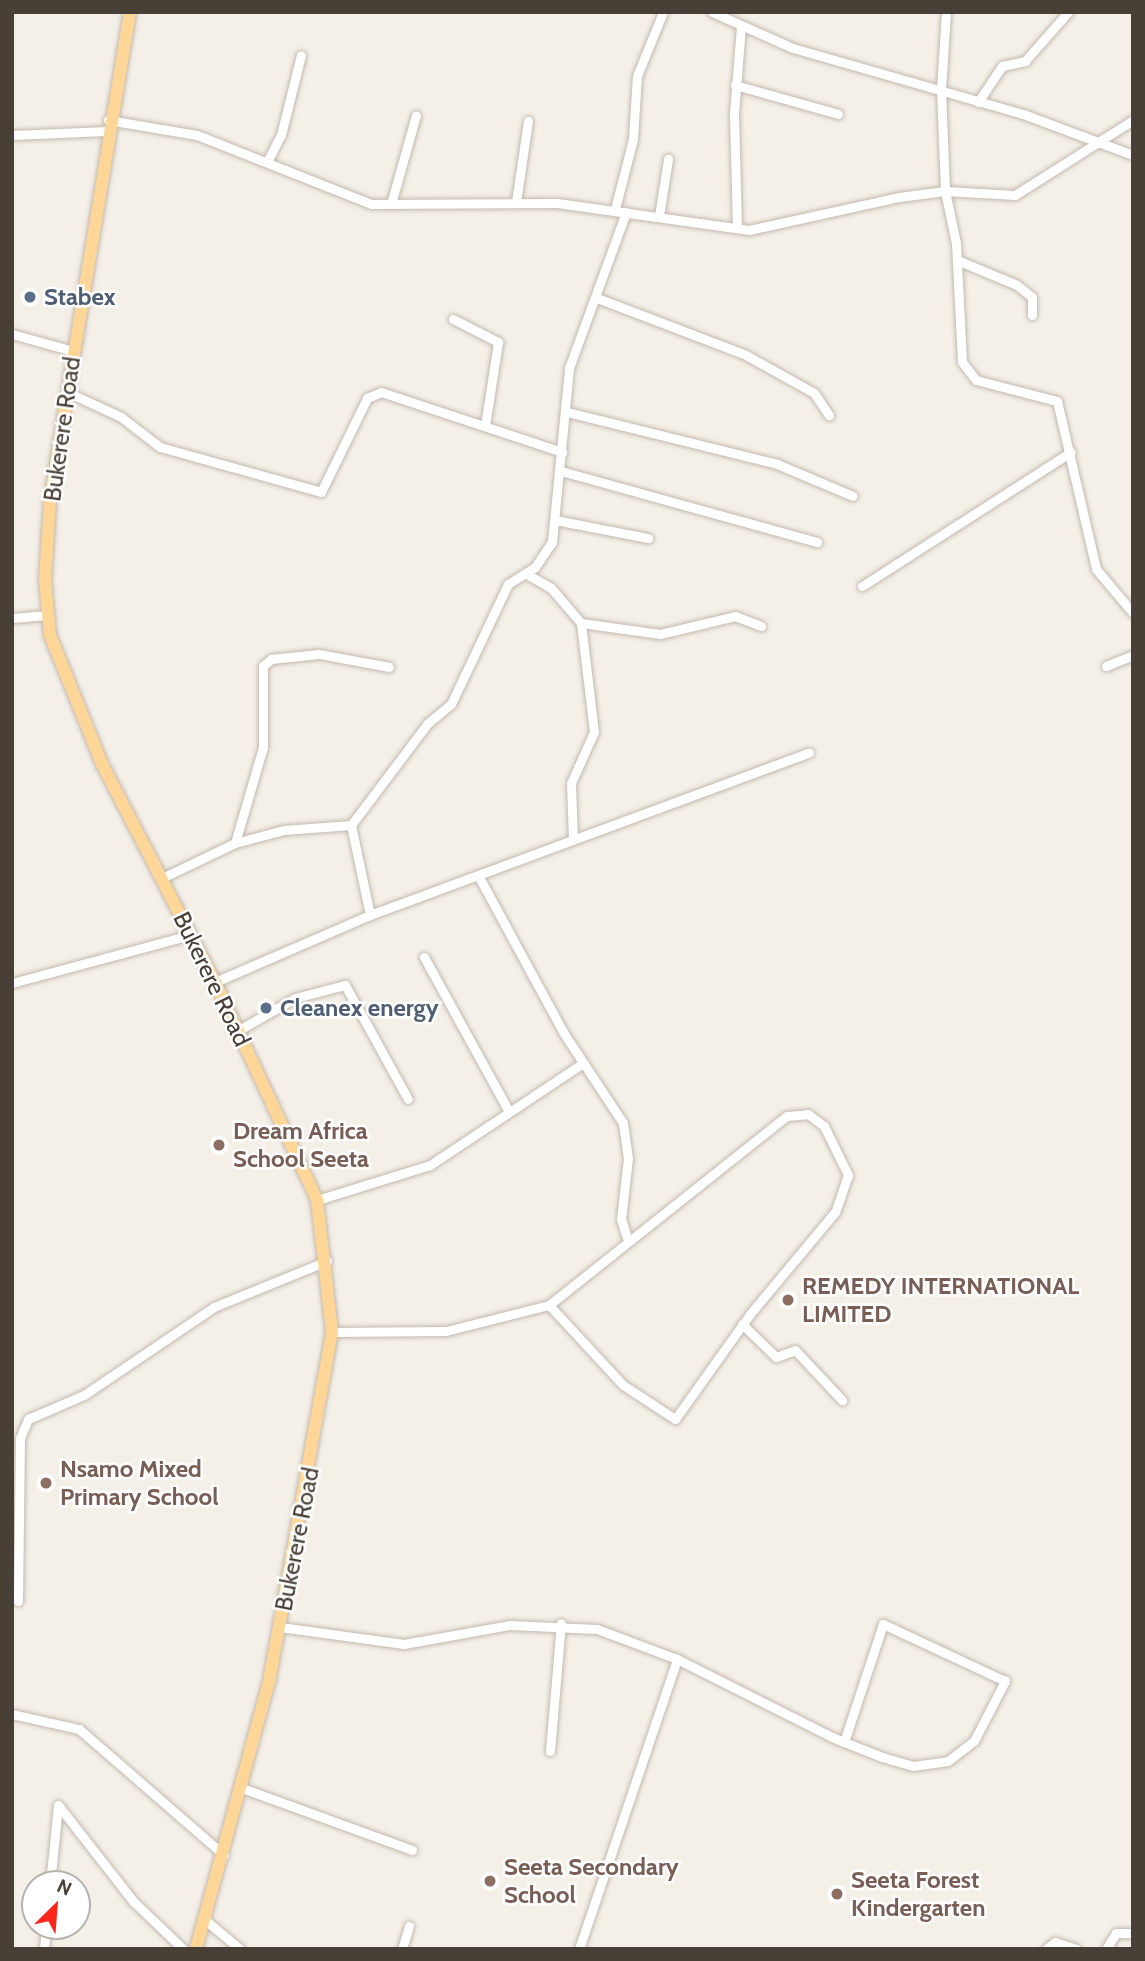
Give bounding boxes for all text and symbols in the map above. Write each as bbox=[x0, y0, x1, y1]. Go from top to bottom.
place label: Stabex bbox=[44, 283, 116, 311]
marker: Stabex bbox=[22, 289, 38, 305]
street label: Bukerere Road bbox=[38, 355, 86, 503]
street label: Bukerere Road bbox=[167, 907, 257, 1051]
place label: Cleanex energy bbox=[280, 994, 439, 1022]
marker: Cleanex energy bbox=[258, 1000, 274, 1016]
place label: Dream Africa School Seeta bbox=[233, 1117, 369, 1173]
marker: Dream Africa School Seeta bbox=[211, 1137, 227, 1153]
place label: REMEDY INTERNATIONAL LIMITED bbox=[802, 1272, 1079, 1328]
marker: REMEDY INTERNATIONAL LIMITED bbox=[780, 1292, 796, 1308]
place label: Nsamo Mixed Primary School bbox=[60, 1455, 219, 1511]
street label: Bukerere Road bbox=[269, 1465, 325, 1613]
marker: Nsamo Mixed Primary School bbox=[38, 1475, 54, 1491]
place label: Seeta Secondary School bbox=[504, 1853, 679, 1909]
place label: Seeta Forest Kindergarten bbox=[851, 1866, 985, 1922]
north arrow bbox=[21, 1870, 91, 1940]
marker: Seeta Secondary School bbox=[482, 1873, 498, 1889]
text: N bbox=[53, 1874, 75, 1901]
marker: Seeta Forest Kindergarten bbox=[829, 1886, 845, 1902]

